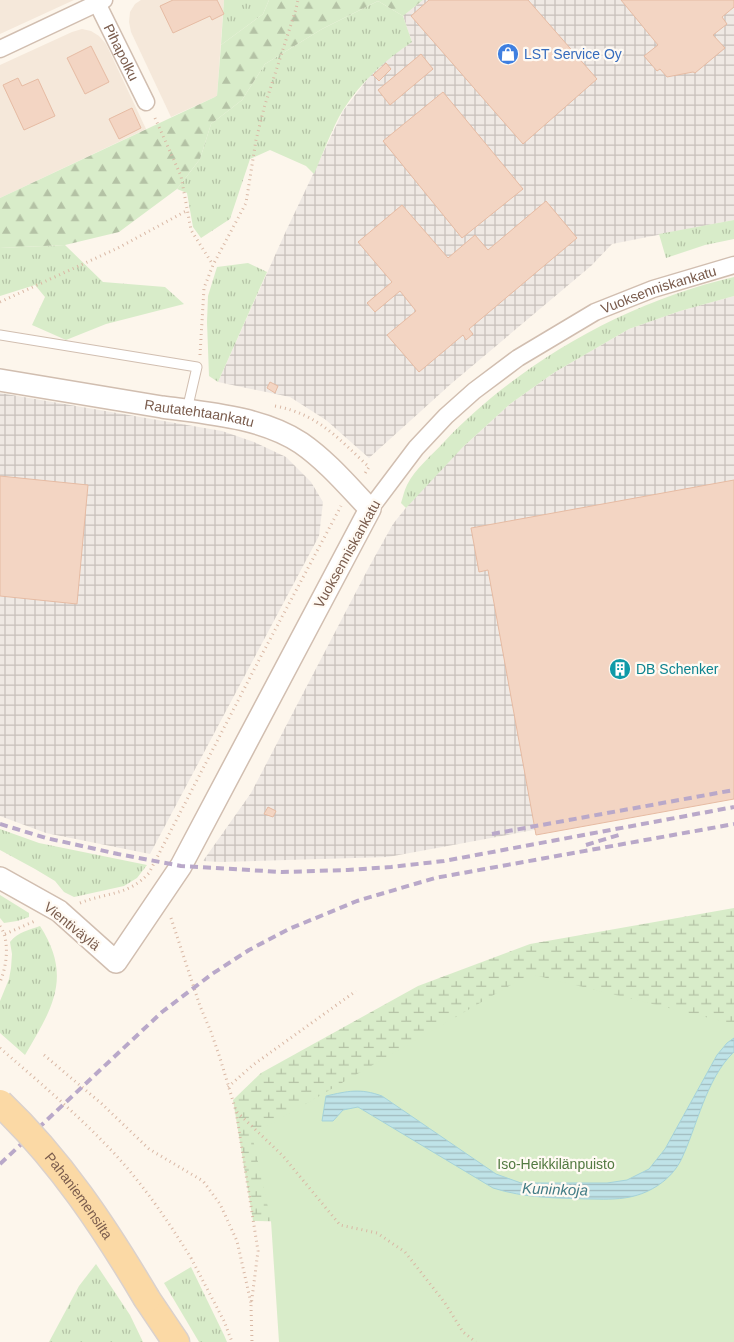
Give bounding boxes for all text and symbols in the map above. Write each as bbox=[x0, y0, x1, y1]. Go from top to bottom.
street label: Pihapolku bbox=[101, 21, 142, 83]
shop icon: LST Service Oy bbox=[496, 42, 520, 66]
place label: LST Service Oy bbox=[524, 46, 622, 62]
street label: Vuoksenniskankatu bbox=[599, 263, 718, 317]
street label: Rautatehtaankatu bbox=[143, 396, 256, 430]
street label: Vuoksenniskankatu bbox=[311, 497, 383, 611]
building icon: DB Schenker bbox=[608, 657, 632, 681]
place label: DB Schenker bbox=[636, 661, 719, 677]
street label: Vientiväylä bbox=[41, 899, 103, 954]
street label: Pahaniemensilta bbox=[42, 1149, 116, 1242]
park label: Iso-Heikkilänpuisto bbox=[497, 1156, 615, 1172]
water label: Kuninkoja bbox=[522, 1179, 588, 1199]

